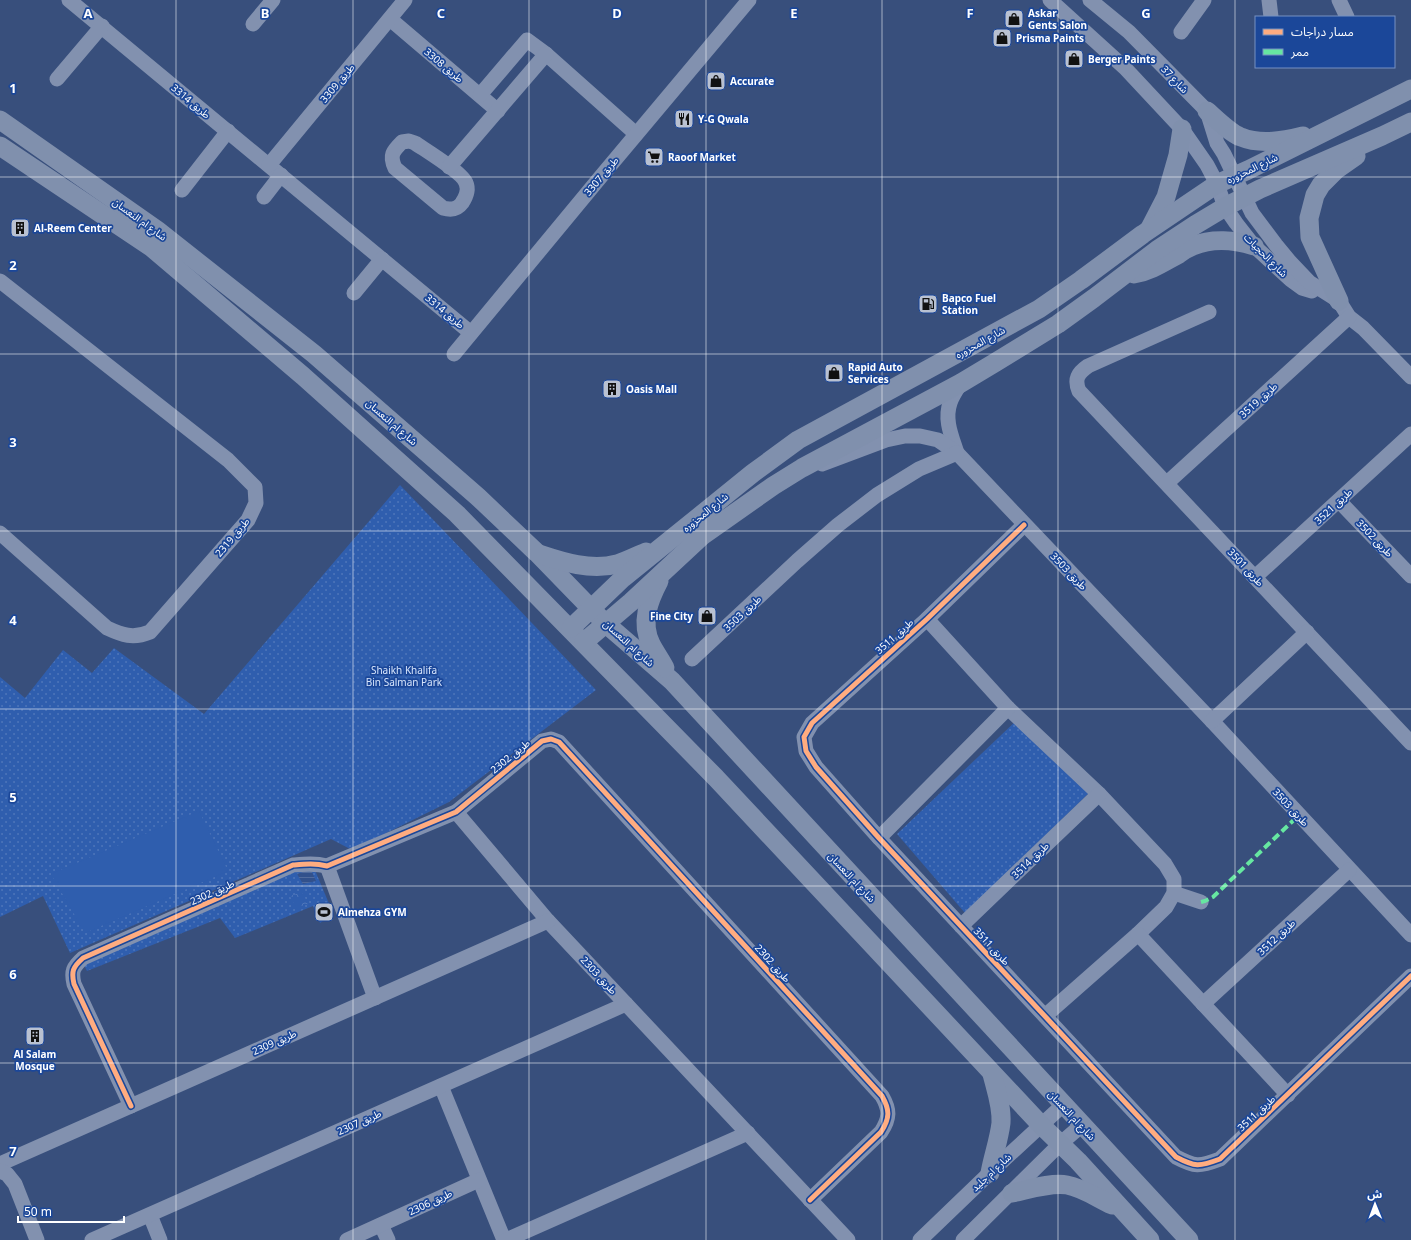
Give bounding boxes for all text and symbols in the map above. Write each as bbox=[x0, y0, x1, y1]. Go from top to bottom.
text: A bbox=[84, 4, 93, 22]
text: B bbox=[261, 4, 269, 22]
text: C bbox=[437, 4, 445, 22]
text: D bbox=[612, 4, 622, 22]
text: E bbox=[790, 4, 798, 22]
text: F bbox=[966, 4, 974, 22]
text: G bbox=[1141, 4, 1151, 22]
place label: Askar Gents Salon bbox=[1028, 6, 1087, 32]
shop icon: Askar Gents Salon bbox=[1003, 8, 1025, 30]
legend bbox=[1255, 16, 1395, 68]
text: مسار دراجات bbox=[1291, 23, 1354, 40]
shop icon: Prisma Paints bbox=[991, 27, 1013, 49]
place label: Prisma Paints bbox=[1016, 31, 1084, 45]
text: ممر bbox=[1290, 43, 1309, 60]
street label: طريق 3308 bbox=[421, 45, 467, 86]
shop icon: Berger Paints bbox=[1063, 48, 1085, 70]
place label: Berger Paints bbox=[1088, 52, 1155, 66]
street label: طريق 3309 bbox=[317, 60, 358, 106]
street label: شارع 37 bbox=[1158, 62, 1192, 97]
shop icon: Accurate bbox=[705, 70, 727, 92]
place label: Accurate bbox=[730, 74, 774, 88]
text: 1 bbox=[9, 79, 17, 97]
street label: طريق 3314 bbox=[168, 81, 214, 122]
restaurant icon: Y-G Qwala bbox=[673, 108, 695, 130]
place label: Y-G Qwala bbox=[698, 112, 749, 126]
supermarket icon: Raoof Market bbox=[643, 146, 665, 168]
place label: Raoof Market bbox=[668, 150, 737, 164]
street label: شارع المحزوره bbox=[1224, 150, 1280, 187]
street label: طريق 3307 bbox=[581, 153, 622, 199]
street label: شارع ام النعسان bbox=[109, 195, 170, 245]
building icon: Al-Reem Center bbox=[9, 217, 31, 239]
place label: Al-Reem Center bbox=[34, 221, 112, 235]
street label: شارع الحجيات bbox=[1240, 230, 1291, 281]
text: 2 bbox=[9, 256, 17, 274]
street label: طريق 3314 bbox=[422, 291, 468, 332]
place label: Bapco Fuel Station bbox=[942, 291, 996, 317]
fuel station icon: Bapco Fuel Station bbox=[917, 293, 939, 315]
street label: شارع المحزوره bbox=[953, 322, 1008, 362]
place label: Rapid Auto Services bbox=[848, 360, 903, 386]
shop icon: Rapid Auto Services bbox=[823, 362, 845, 384]
building icon: Oasis Mall bbox=[601, 378, 623, 400]
street label: طريق 3519 bbox=[1236, 379, 1280, 421]
place label: Oasis Mall bbox=[626, 382, 677, 396]
street label: شارع ام النعسان bbox=[362, 396, 421, 450]
text: 3 bbox=[9, 433, 17, 451]
street label: طريق 3521 bbox=[1311, 485, 1355, 527]
street label: شارع المحزوره bbox=[679, 489, 732, 536]
street label: طريق 2319 bbox=[212, 514, 253, 560]
street label: طريق 3502 bbox=[1354, 516, 1397, 560]
street label: طريق 3501 bbox=[1225, 545, 1267, 589]
street label: طريق 3503 bbox=[1048, 549, 1091, 593]
street label: طريق 3503 bbox=[720, 592, 764, 634]
shop icon: Fine City bbox=[696, 605, 718, 627]
place label: Fine City bbox=[650, 609, 693, 623]
text: 4 bbox=[9, 611, 17, 629]
street label: طريق 3511 bbox=[872, 615, 916, 657]
street label: شارع ام النعسان bbox=[599, 616, 658, 671]
park label: Shaikh Khalifa Bin Salman Park bbox=[366, 663, 443, 689]
street label: طريق 2302 bbox=[487, 736, 533, 776]
street label: طريق 3503 bbox=[1270, 785, 1312, 829]
text: 5 bbox=[9, 788, 17, 806]
street label: طريق 3514 bbox=[1008, 838, 1052, 881]
street label: شارع ام النعسان bbox=[824, 849, 879, 907]
street label: طريق 2302 bbox=[188, 876, 237, 908]
sports icon: Almehza GYM bbox=[313, 901, 335, 923]
place label: Almehza GYM bbox=[338, 905, 407, 919]
street label: طريق 3512 bbox=[1254, 916, 1298, 958]
street label: طريق 3511 bbox=[971, 924, 1013, 968]
street label: طريق 2302 bbox=[752, 941, 794, 985]
street label: طريق 2303 bbox=[578, 953, 620, 997]
text: 6 bbox=[9, 965, 17, 983]
building icon: Al Salam Mosque bbox=[24, 1025, 46, 1047]
street label: طريق 2309 bbox=[250, 1026, 299, 1058]
place label: Al Salam Mosque bbox=[14, 1047, 57, 1073]
street label: شارع ام النعسان bbox=[1044, 1087, 1099, 1145]
street label: طريق 3511 bbox=[1234, 1092, 1278, 1134]
street label: طريق 2307 bbox=[335, 1106, 384, 1138]
text: 7 bbox=[9, 1142, 17, 1160]
street label: شارع ام جليد bbox=[968, 1150, 1015, 1196]
north arrow bbox=[1355, 1184, 1395, 1224]
street label: طريق 2306 bbox=[406, 1186, 454, 1218]
text: ش bbox=[1367, 1186, 1382, 1201]
scale bar bbox=[18, 1198, 124, 1224]
text: 50 m bbox=[24, 1203, 52, 1220]

